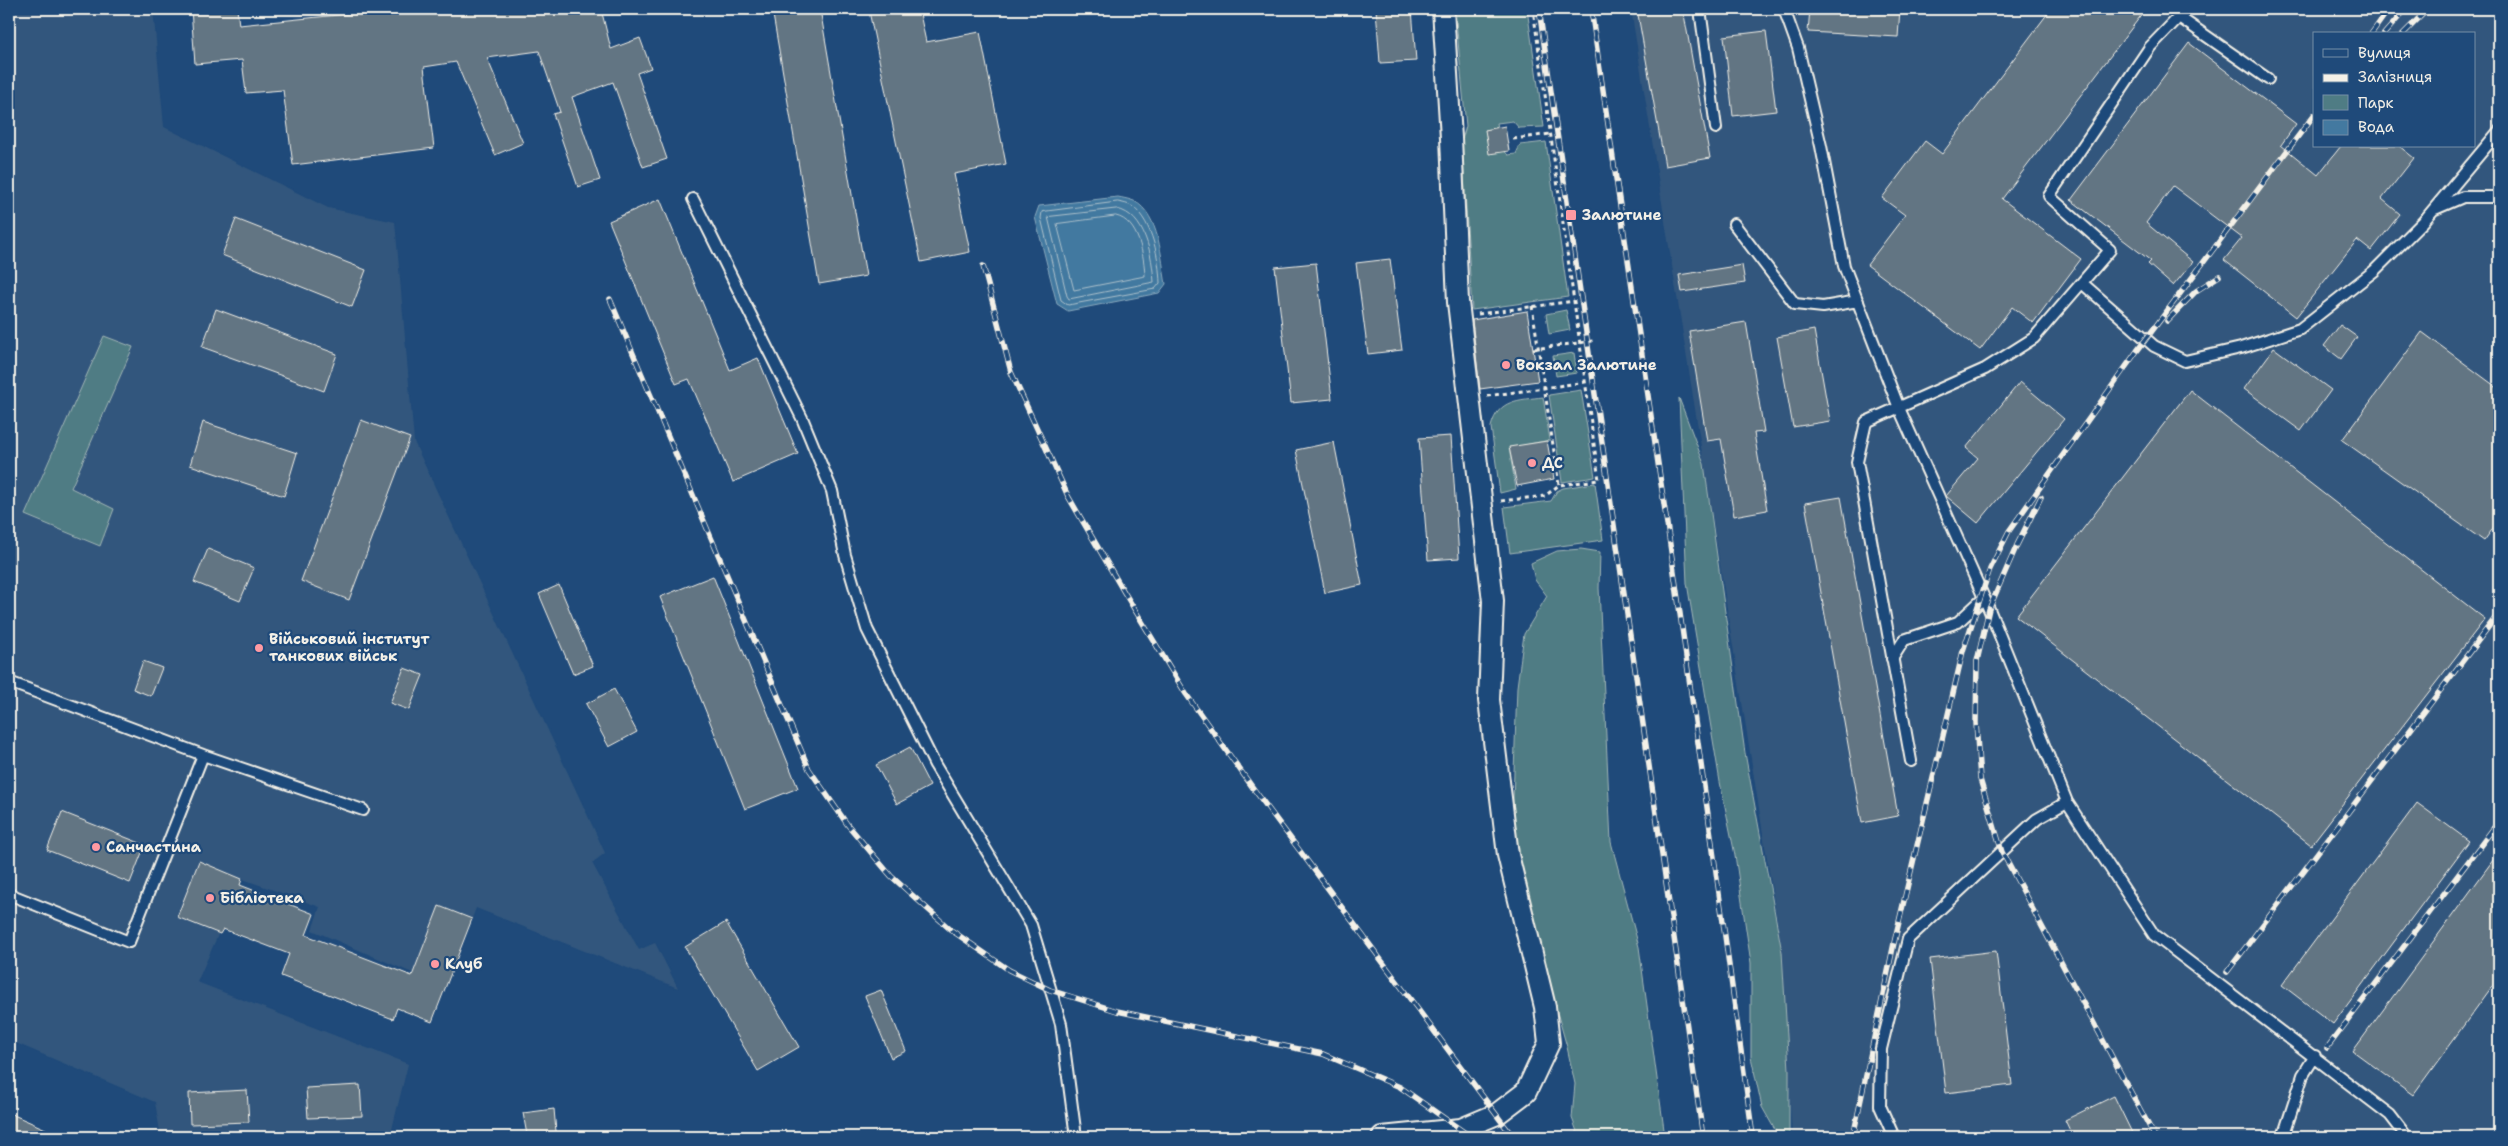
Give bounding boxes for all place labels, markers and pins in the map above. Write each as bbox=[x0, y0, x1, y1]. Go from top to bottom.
place label: Залютине bbox=[1582, 205, 1661, 225]
marker: Залютине bbox=[1564, 208, 1578, 222]
place label: Вокзал Залютине bbox=[1516, 355, 1657, 375]
marker: Вокзал Залютине bbox=[1500, 359, 1512, 371]
place label: ДС bbox=[1542, 453, 1563, 473]
marker: ДС bbox=[1526, 457, 1538, 469]
place label: Військовий інститут танкових військ bbox=[269, 629, 429, 666]
marker: Військовий інститут танкових військ bbox=[253, 642, 265, 654]
place label: Санчастина bbox=[106, 837, 202, 857]
marker: Санчастина bbox=[90, 841, 102, 853]
place label: Бібліотека bbox=[220, 888, 305, 908]
marker: Бібліотека bbox=[204, 892, 216, 904]
place label: Клуб bbox=[445, 954, 483, 974]
marker: Клуб bbox=[429, 958, 441, 970]

